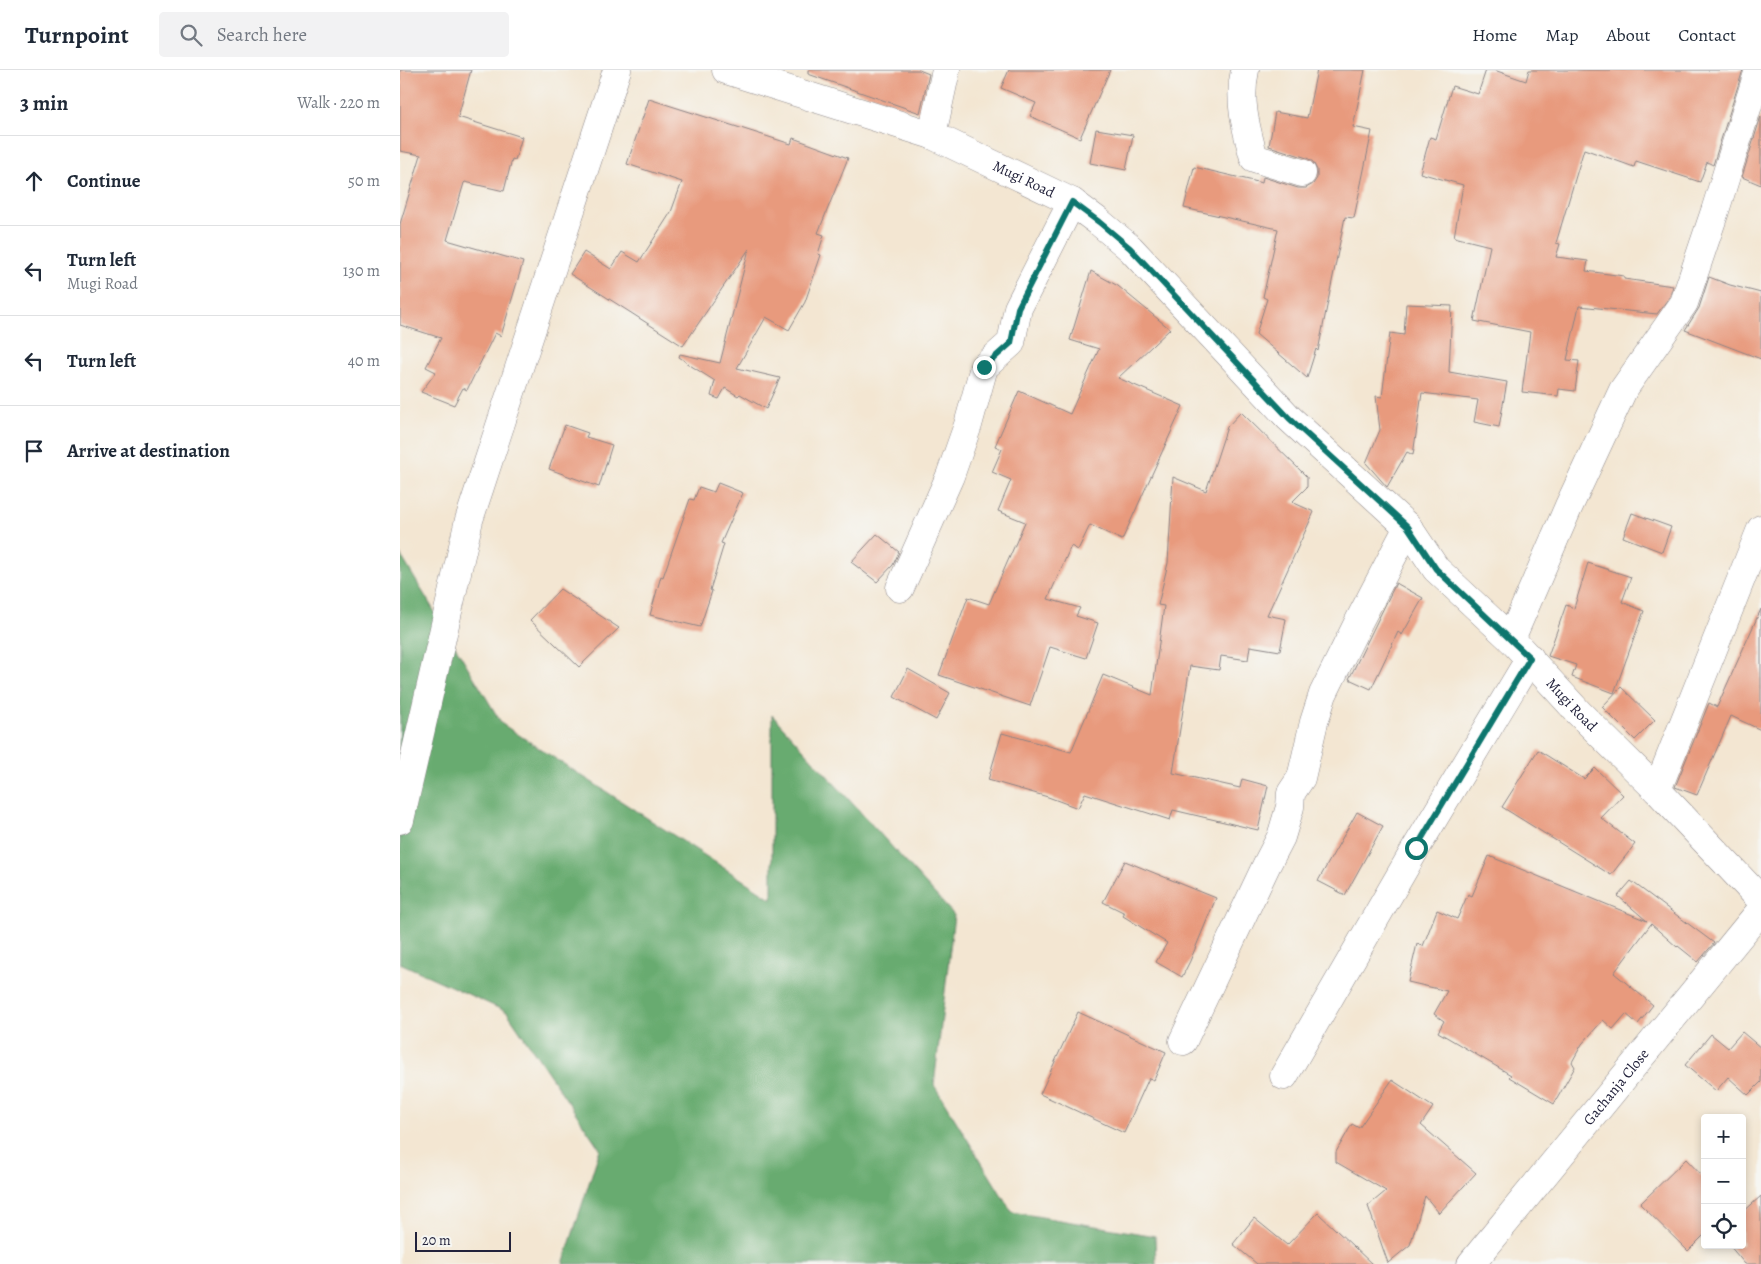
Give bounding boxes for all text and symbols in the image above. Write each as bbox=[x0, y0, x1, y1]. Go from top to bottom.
search box bbox=[159, 12, 509, 57]
text: Turnpoint bbox=[25, 19, 129, 51]
icon: search bbox=[177, 21, 205, 49]
text: Search here bbox=[217, 22, 307, 48]
text: Home bbox=[1472, 23, 1517, 47]
text: Map bbox=[1545, 23, 1578, 47]
text: About bbox=[1606, 23, 1650, 47]
text: Contact bbox=[1678, 23, 1736, 47]
text: 3 min bbox=[20, 89, 68, 117]
text: Walk · 220 m bbox=[297, 92, 380, 114]
street label: Mugi Road bbox=[990, 156, 1059, 203]
icon: ahead bbox=[20, 167, 48, 195]
text: Continue bbox=[67, 168, 141, 194]
text: 50 m bbox=[348, 170, 380, 192]
text: Turn left bbox=[67, 247, 136, 273]
icon: left bbox=[20, 257, 48, 285]
text: 130 m bbox=[343, 260, 380, 282]
text: Mugi Road bbox=[67, 273, 138, 295]
icon: left bbox=[20, 347, 48, 375]
text: Turn left bbox=[67, 348, 136, 374]
text: 40 m bbox=[348, 350, 380, 372]
route end bbox=[973, 356, 996, 379]
icon: arrive bbox=[20, 437, 48, 465]
text: Arrive at destination bbox=[67, 438, 230, 464]
street label: Mugi Road bbox=[1542, 674, 1603, 736]
route start bbox=[1405, 837, 1428, 860]
street label: Gachanja Close bbox=[1579, 1044, 1654, 1129]
map controls bbox=[1701, 1114, 1746, 1249]
button: + bbox=[1701, 1114, 1746, 1159]
button: − bbox=[1701, 1159, 1746, 1204]
button: locate bbox=[1701, 1204, 1746, 1249]
scale bar bbox=[415, 1229, 511, 1252]
text: 20 m bbox=[422, 1231, 451, 1250]

